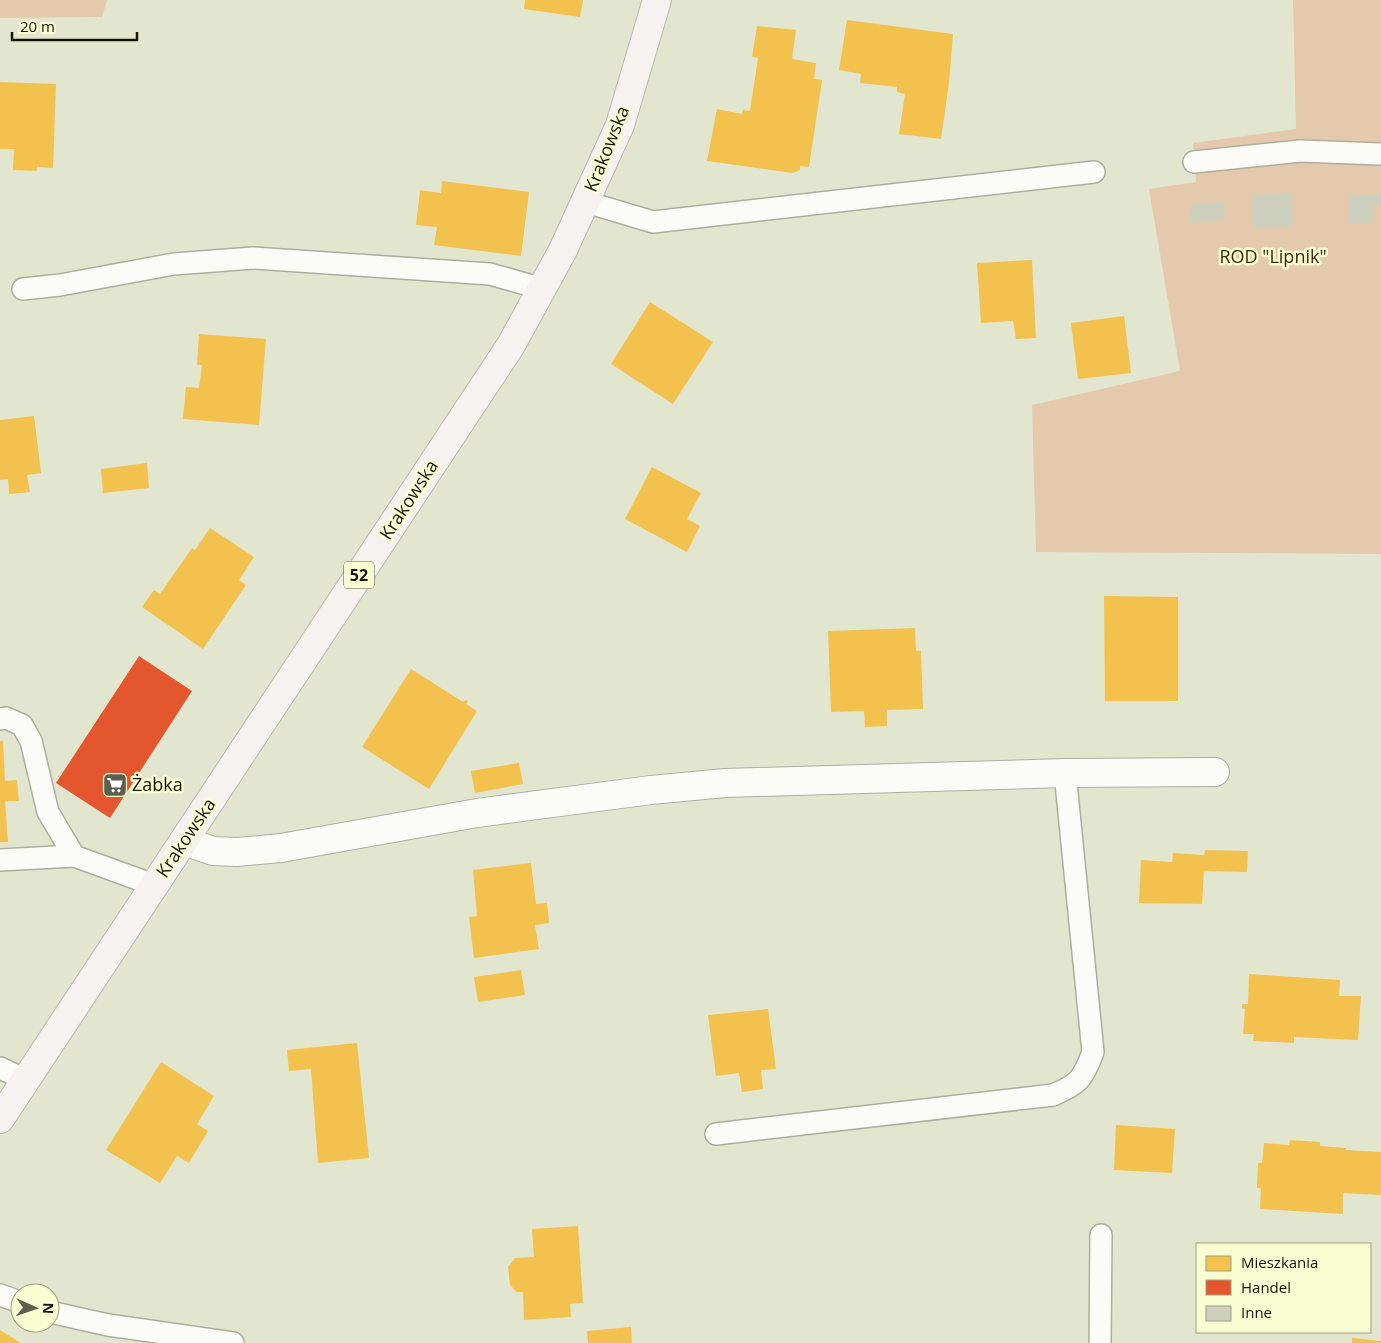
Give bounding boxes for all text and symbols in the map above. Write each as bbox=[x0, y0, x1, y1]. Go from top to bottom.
scale bar bbox=[12, 10, 138, 42]
text: 20 m bbox=[20, 16, 55, 36]
street label: Krakowska bbox=[578, 102, 634, 195]
park label: ROD "Lipnik" bbox=[1219, 244, 1327, 268]
street label: Krakowska bbox=[373, 455, 443, 544]
road number: 52 bbox=[344, 562, 374, 588]
supermarket icon: Żabka bbox=[102, 772, 128, 798]
place label: Żabka bbox=[132, 772, 183, 796]
street label: Krakowska bbox=[150, 793, 220, 882]
legend bbox=[1196, 1243, 1371, 1333]
text: Mieszkania bbox=[1241, 1252, 1318, 1272]
text: Handel bbox=[1241, 1277, 1291, 1297]
north arrow bbox=[10, 1283, 60, 1333]
text: N bbox=[39, 1302, 58, 1314]
text: Inne bbox=[1241, 1302, 1272, 1322]

